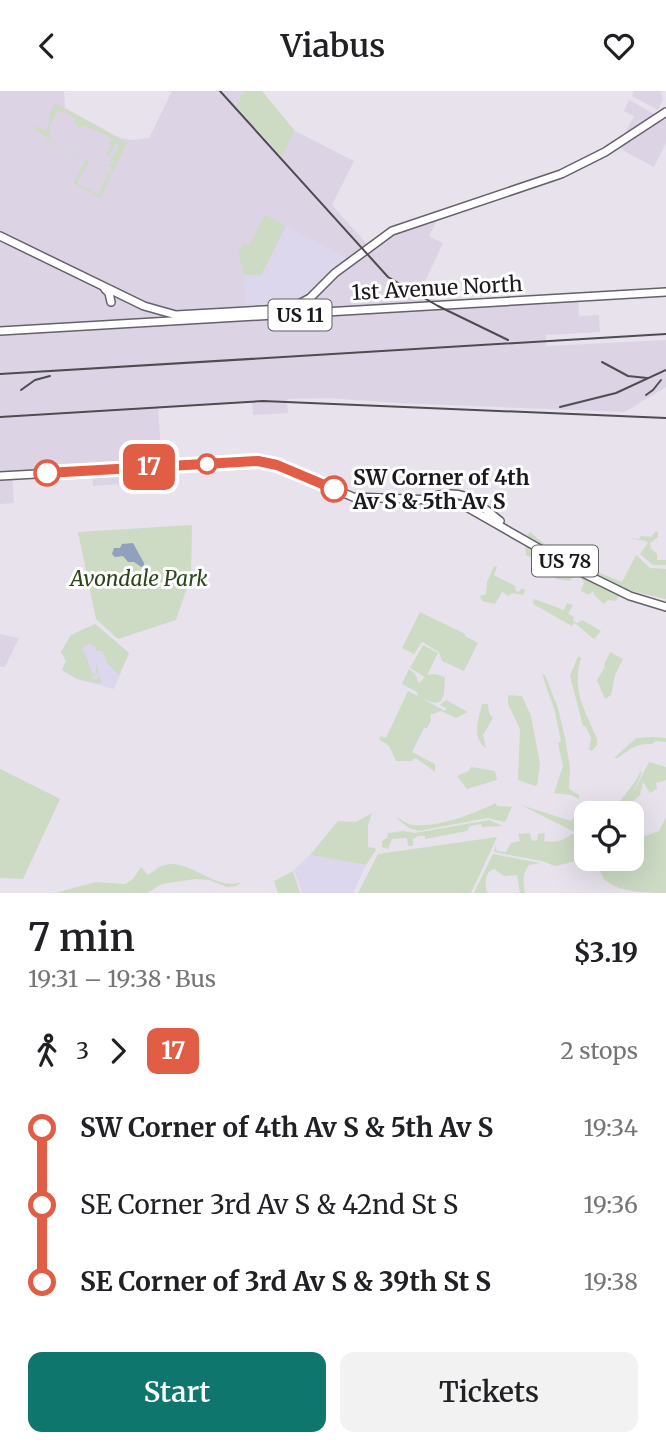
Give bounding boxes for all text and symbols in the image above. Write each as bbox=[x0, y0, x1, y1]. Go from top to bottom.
text: Viabus bbox=[281, 26, 385, 66]
icon: back bbox=[28, 27, 66, 65]
icon: heart bbox=[600, 27, 638, 65]
street label: 1st Avenue North bbox=[351, 270, 523, 306]
road number: US 11 bbox=[268, 299, 332, 331]
line badge: 17 bbox=[118, 444, 180, 490]
text: 17 bbox=[137, 451, 161, 482]
unlabelled marker bbox=[197, 454, 217, 474]
unlabelled marker bbox=[34, 460, 60, 486]
place label: SW Corner of 4th Av S & 5th Av S bbox=[352, 464, 529, 515]
marker: SW Corner of 4th Av S & 5th Av S bbox=[321, 476, 347, 502]
road number: US 78 bbox=[532, 545, 598, 576]
park label: Avondale Park bbox=[68, 565, 208, 592]
map controls bbox=[574, 801, 644, 871]
button: locate bbox=[574, 801, 644, 871]
text: 7 min bbox=[28, 914, 135, 961]
text: $3.19 bbox=[573, 936, 638, 969]
text: 19:31 – 19:38 · Bus bbox=[28, 964, 216, 993]
icon: walk bbox=[28, 1032, 66, 1070]
icon: forward bbox=[99, 1032, 137, 1070]
text: 17 bbox=[161, 1035, 185, 1066]
text: 3 bbox=[76, 1036, 89, 1065]
text: 2 stops bbox=[560, 1036, 638, 1065]
text: SW Corner of 4th Av S & 5th Av S bbox=[80, 1111, 493, 1144]
text: 19:34 bbox=[583, 1113, 638, 1142]
text: SE Corner 3rd Av S & 42nd St S bbox=[80, 1188, 458, 1221]
text: 19:36 bbox=[584, 1190, 638, 1219]
text: SE Corner of 3rd Av S & 39th St S bbox=[80, 1265, 491, 1298]
text: 19:38 bbox=[584, 1267, 638, 1296]
button: Start bbox=[28, 1352, 326, 1432]
button: Tickets bbox=[340, 1352, 638, 1432]

